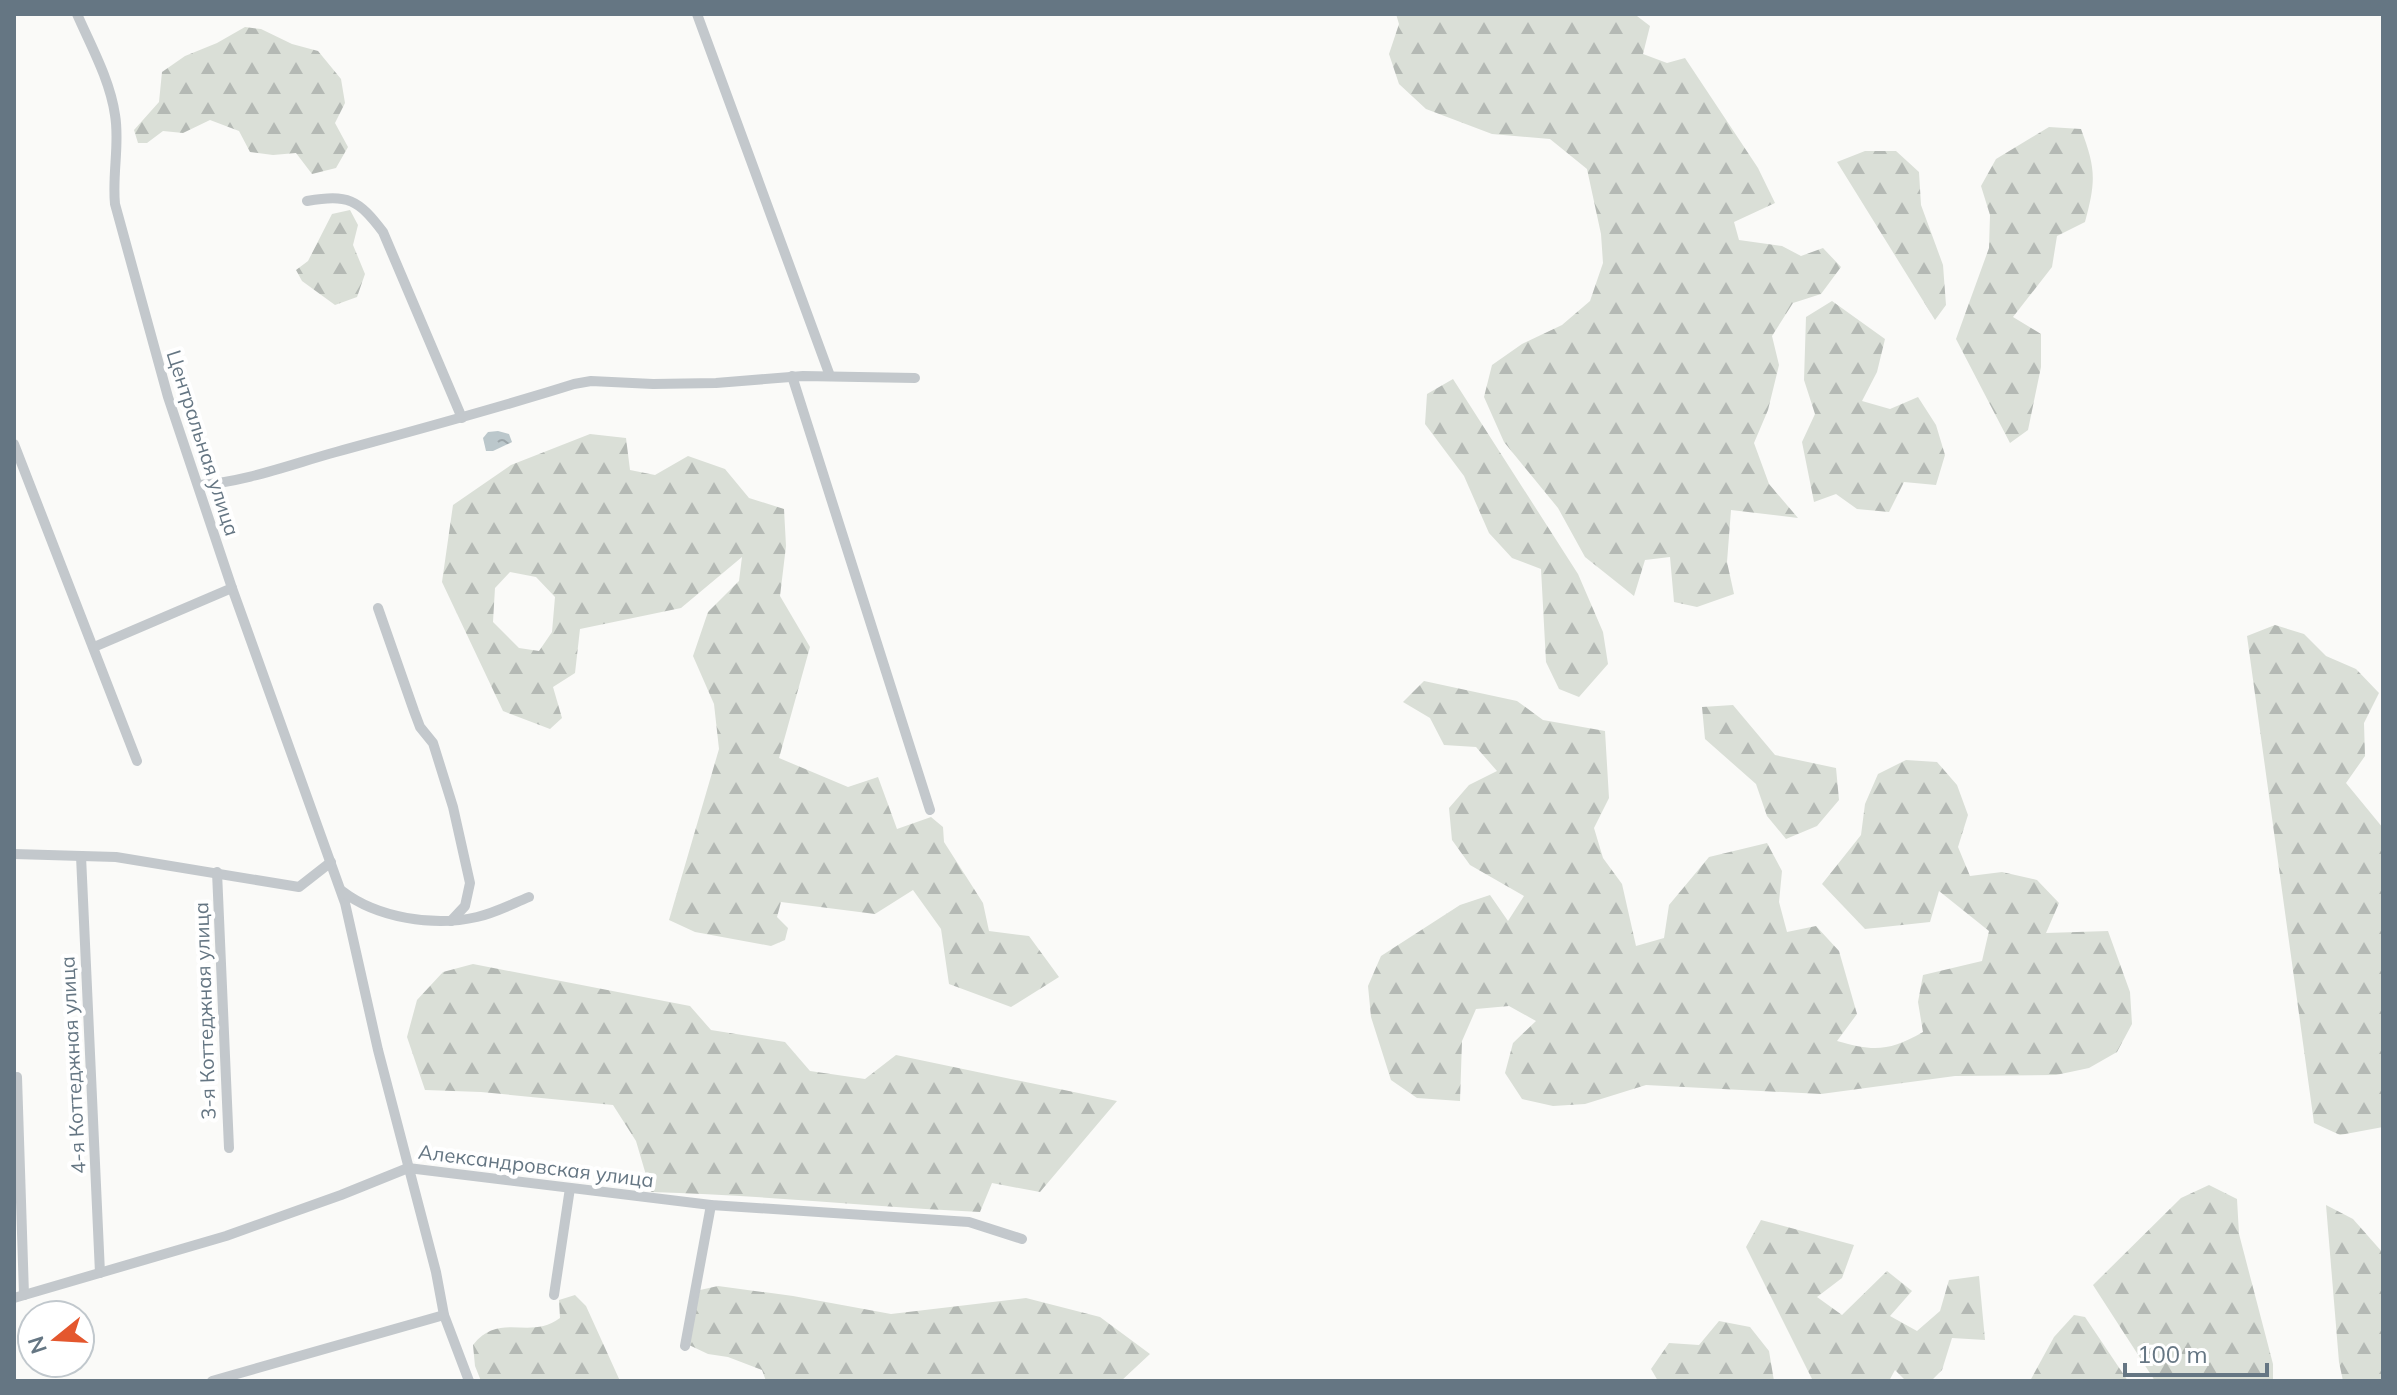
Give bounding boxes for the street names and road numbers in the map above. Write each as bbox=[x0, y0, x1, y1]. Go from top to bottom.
street label: Центральная улица bbox=[162, 347, 245, 539]
street label: 3-я Коттеджная улица bbox=[188, 902, 221, 1120]
street label: 4-я Коттеджная улица bbox=[54, 956, 91, 1174]
street label: Александровская улица bbox=[417, 1139, 655, 1192]

